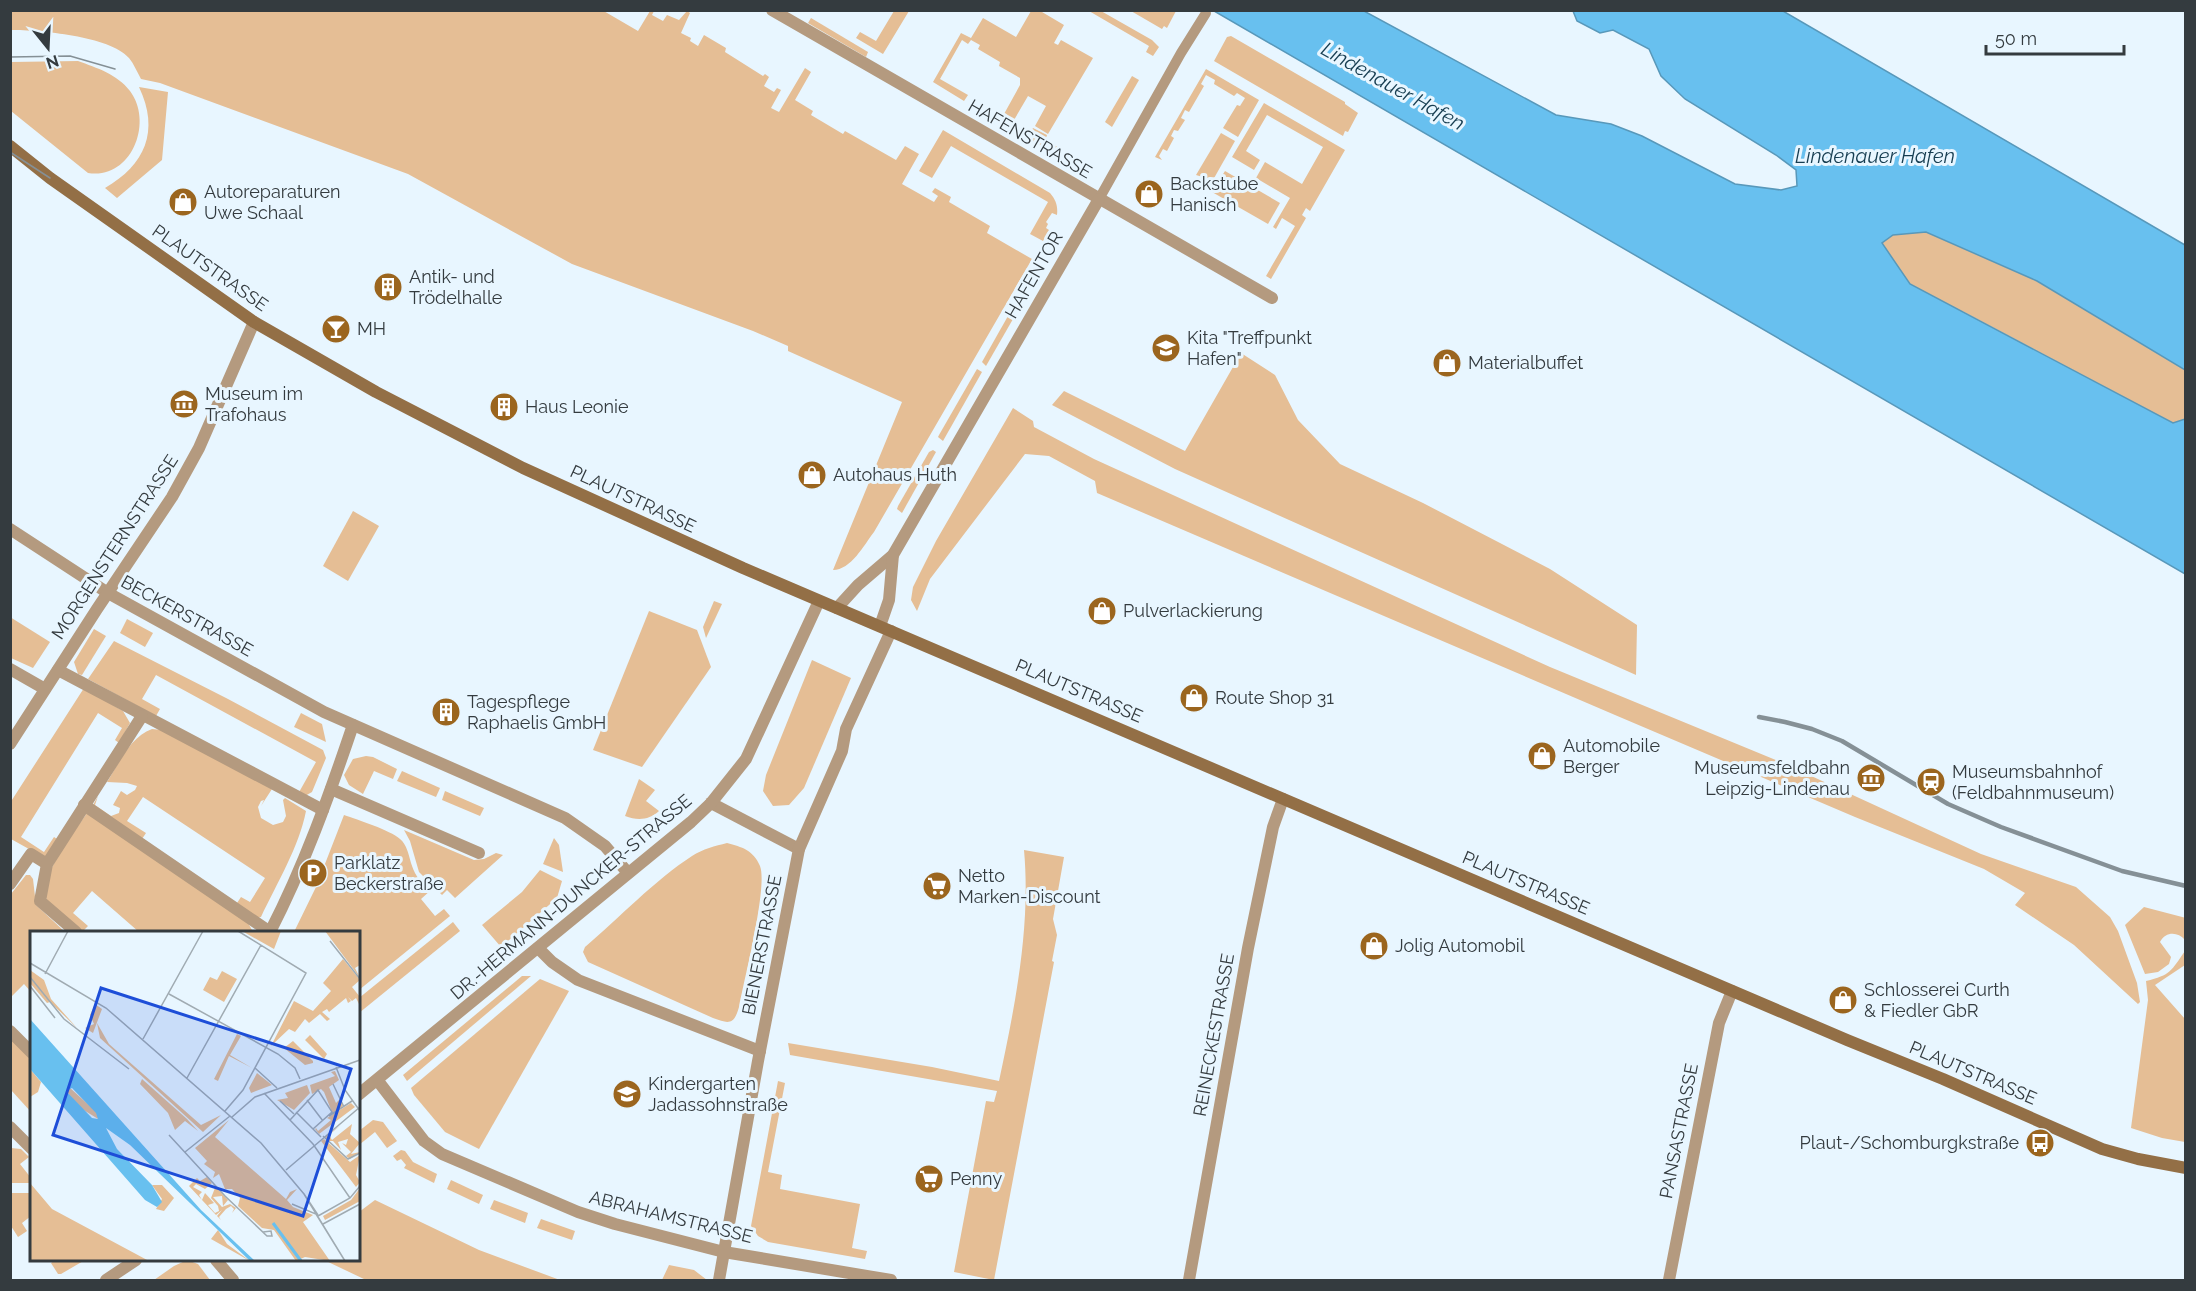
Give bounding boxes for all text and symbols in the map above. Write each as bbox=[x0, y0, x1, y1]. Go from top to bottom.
north arrow bbox=[18, 18, 78, 78]
scale bar bbox=[1986, 18, 2124, 56]
text: 50 m bbox=[1995, 28, 2037, 49]
water label: Lindenauer Hafen bbox=[1317, 37, 1469, 135]
text: N bbox=[44, 51, 61, 73]
street label: HAFENSTRASSE bbox=[965, 95, 1096, 182]
water label: Lindenauer Hafen bbox=[1795, 144, 1955, 168]
place label: Backstube Hanisch bbox=[1170, 173, 1259, 215]
shop icon: Backstube Hanisch bbox=[1133, 178, 1165, 210]
place label: Autoreparaturen Uwe Schaal bbox=[204, 181, 341, 223]
shop icon: Autoreparaturen Uwe Schaal bbox=[167, 186, 199, 218]
street label: PLAUTSTRASSE bbox=[148, 220, 272, 315]
street label: HAFENTOR bbox=[1000, 227, 1067, 322]
place label: Antik- und Trödelhalle bbox=[409, 266, 503, 308]
building icon: Antik- und Trödelhalle bbox=[372, 271, 404, 303]
bar icon: MH bbox=[320, 313, 352, 345]
place label: MH bbox=[357, 318, 386, 339]
place label: Kita "Treffpunkt Hafen" bbox=[1187, 327, 1312, 369]
school or university icon: Kita "Treffpunkt Hafen" bbox=[1150, 332, 1182, 364]
shop icon: Materialbuffet bbox=[1431, 347, 1463, 379]
place label: Materialbuffet bbox=[1468, 352, 1583, 373]
place label: Museum im Trafohaus bbox=[205, 383, 303, 425]
museum icon: Museum im Trafohaus bbox=[168, 388, 200, 420]
building icon: Haus Leonie bbox=[488, 391, 520, 423]
place label: Haus Leonie bbox=[525, 396, 629, 417]
street label: MORGENSTERNSTRASSE bbox=[47, 451, 182, 643]
shop icon: Autohaus Huth bbox=[796, 459, 828, 491]
street label: PLAUTSTRASSE bbox=[567, 460, 699, 537]
place label: Autohaus Huth bbox=[833, 464, 957, 485]
street label: BECKERSTRASSE bbox=[118, 571, 257, 661]
shop icon: Pulverlackierung bbox=[1086, 595, 1118, 627]
place label: Pulverlackierung bbox=[1123, 600, 1263, 621]
street label: PLAUTSTRASSE bbox=[1012, 654, 1146, 727]
shop icon: Route Shop 31 bbox=[1178, 682, 1210, 714]
place label: Route Shop 31 bbox=[1215, 687, 1334, 708]
place label: Tagespflege Raphaelis GmbH bbox=[467, 691, 606, 733]
building icon: Tagespflege Raphaelis GmbH bbox=[430, 696, 462, 728]
place label: Automobile Berger bbox=[1563, 735, 1660, 777]
shop icon: Automobile Berger bbox=[1526, 740, 1558, 772]
place label: Museumsfeldbahn Leipzig-Lindenau bbox=[1694, 757, 1850, 799]
place label: Museumsbahnhof (Feldbahnmuseum) bbox=[1952, 761, 2114, 803]
museum icon: Museumsfeldbahn Leipzig-Lindenau bbox=[1855, 762, 1887, 794]
station icon: Museumsbahnhof (Feldbahnmuseum) bbox=[1915, 766, 1947, 798]
street label: DR.-HERMANN-DUNCKER-STRASSE bbox=[446, 790, 695, 1004]
street label: PLAUTSTRASSE bbox=[1459, 846, 1593, 919]
place label: Parklatz Beckerstraße bbox=[334, 852, 444, 894]
parking icon: Parklatz Beckerstraße bbox=[297, 857, 329, 889]
place label: Netto Marken-Discount bbox=[958, 865, 1101, 907]
supermarket icon: Netto Marken-Discount bbox=[921, 870, 953, 902]
street label: BIENERSTRASSE bbox=[738, 873, 785, 1017]
shop icon: Jolig Automobil bbox=[1358, 930, 1390, 962]
inset map bbox=[30, 931, 360, 1261]
place label: Jolig Automobil bbox=[1395, 935, 1525, 956]
street label: REINECKESTRASSE bbox=[1189, 952, 1238, 1118]
place label: Schlosserei Curth & Fiedler GbR bbox=[1864, 979, 2010, 1021]
shop icon: Schlosserei Curth & Fiedler GbR bbox=[1827, 984, 1859, 1016]
street label: PLAUTSTRASSE bbox=[1906, 1036, 2040, 1109]
street label: PANSASTRASSE bbox=[1655, 1061, 1702, 1200]
place label: Kindergarten Jadassohnstraße bbox=[648, 1073, 788, 1115]
school or university icon: Kindergarten Jadassohnstraße bbox=[611, 1078, 643, 1110]
bus stop icon: Plaut-/Schomburgkstraße bbox=[2024, 1127, 2056, 1159]
place label: Plaut-/Schomburgkstraße bbox=[1800, 1132, 2019, 1153]
supermarket icon: Penny bbox=[913, 1163, 945, 1195]
place label: Penny bbox=[950, 1168, 1002, 1189]
street label: ABRAHAMSTRASSE bbox=[587, 1186, 755, 1247]

